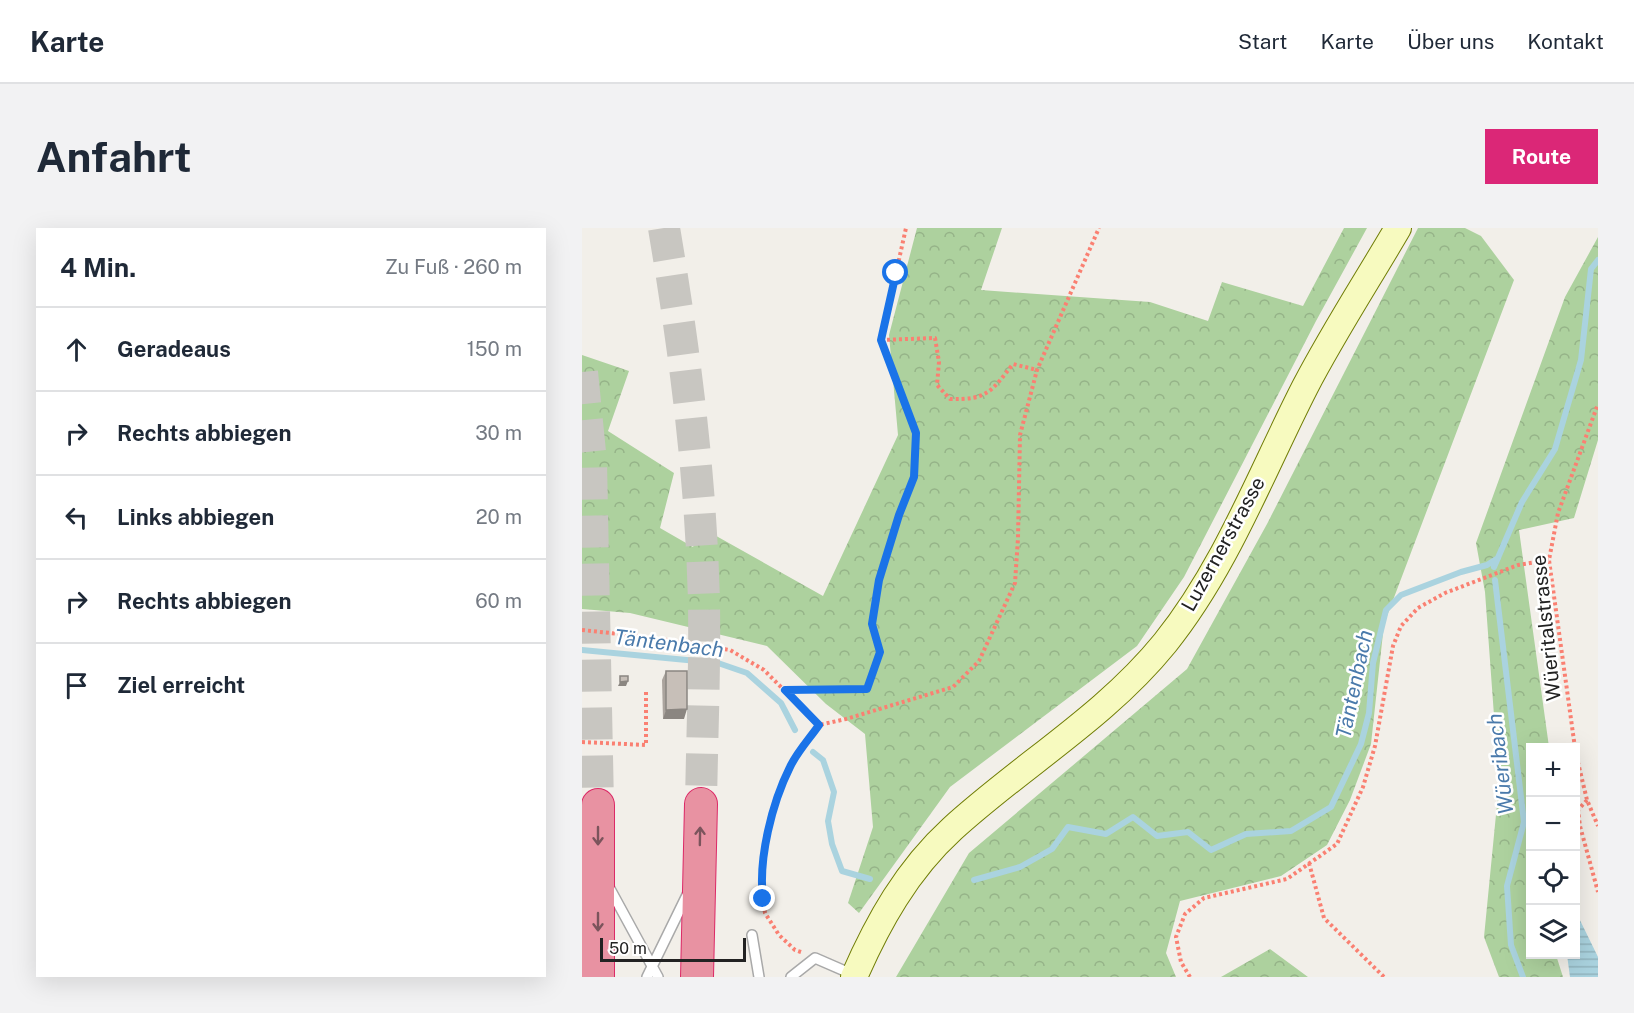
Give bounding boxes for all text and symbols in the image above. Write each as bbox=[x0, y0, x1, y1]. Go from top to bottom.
text: Karte bbox=[30, 25, 104, 58]
text: Start bbox=[1238, 29, 1287, 54]
text: Karte bbox=[1320, 29, 1374, 54]
text: Über uns bbox=[1407, 29, 1494, 54]
text: Kontakt bbox=[1527, 29, 1604, 54]
button: Route bbox=[1485, 129, 1598, 184]
text: Anfahrt bbox=[36, 132, 192, 181]
text: 4 Min. bbox=[60, 252, 136, 283]
text: Zu Fuß · 260 m bbox=[385, 255, 522, 279]
route start bbox=[882, 259, 908, 285]
icon: ahead bbox=[60, 333, 93, 366]
text: Geradeaus bbox=[117, 336, 231, 362]
text: 150 m bbox=[467, 337, 522, 361]
icon: right bbox=[60, 417, 93, 450]
text: Rechts abbiegen bbox=[117, 420, 292, 446]
text: 30 m bbox=[475, 421, 522, 445]
street label: Luzernerstrasse bbox=[1176, 473, 1270, 615]
icon: left bbox=[60, 501, 93, 534]
text: Links abbiegen bbox=[117, 504, 274, 530]
text: 20 m bbox=[476, 505, 522, 529]
street label: Wüeritalstrasse bbox=[1526, 554, 1566, 702]
icon: right bbox=[60, 585, 93, 618]
text: Rechts abbiegen bbox=[117, 588, 292, 614]
text: 60 m bbox=[475, 589, 522, 613]
water label: Täntenbach bbox=[613, 624, 725, 662]
water label: Täntenbach bbox=[1330, 628, 1378, 740]
icon: arrive bbox=[60, 669, 93, 702]
text: Ziel erreicht bbox=[117, 672, 245, 698]
water label: Wüeribach bbox=[1481, 712, 1519, 816]
map controls bbox=[1526, 743, 1580, 959]
button: + bbox=[1526, 743, 1580, 797]
button: − bbox=[1526, 797, 1580, 851]
one-way arrow bbox=[592, 825, 604, 845]
one-way arrow bbox=[694, 827, 706, 847]
button: locate bbox=[1526, 851, 1580, 905]
route end bbox=[749, 885, 775, 911]
button: layers bbox=[1526, 905, 1580, 959]
one-way arrow bbox=[592, 912, 604, 932]
scale bar bbox=[600, 935, 746, 962]
text: 50 m bbox=[609, 939, 647, 958]

